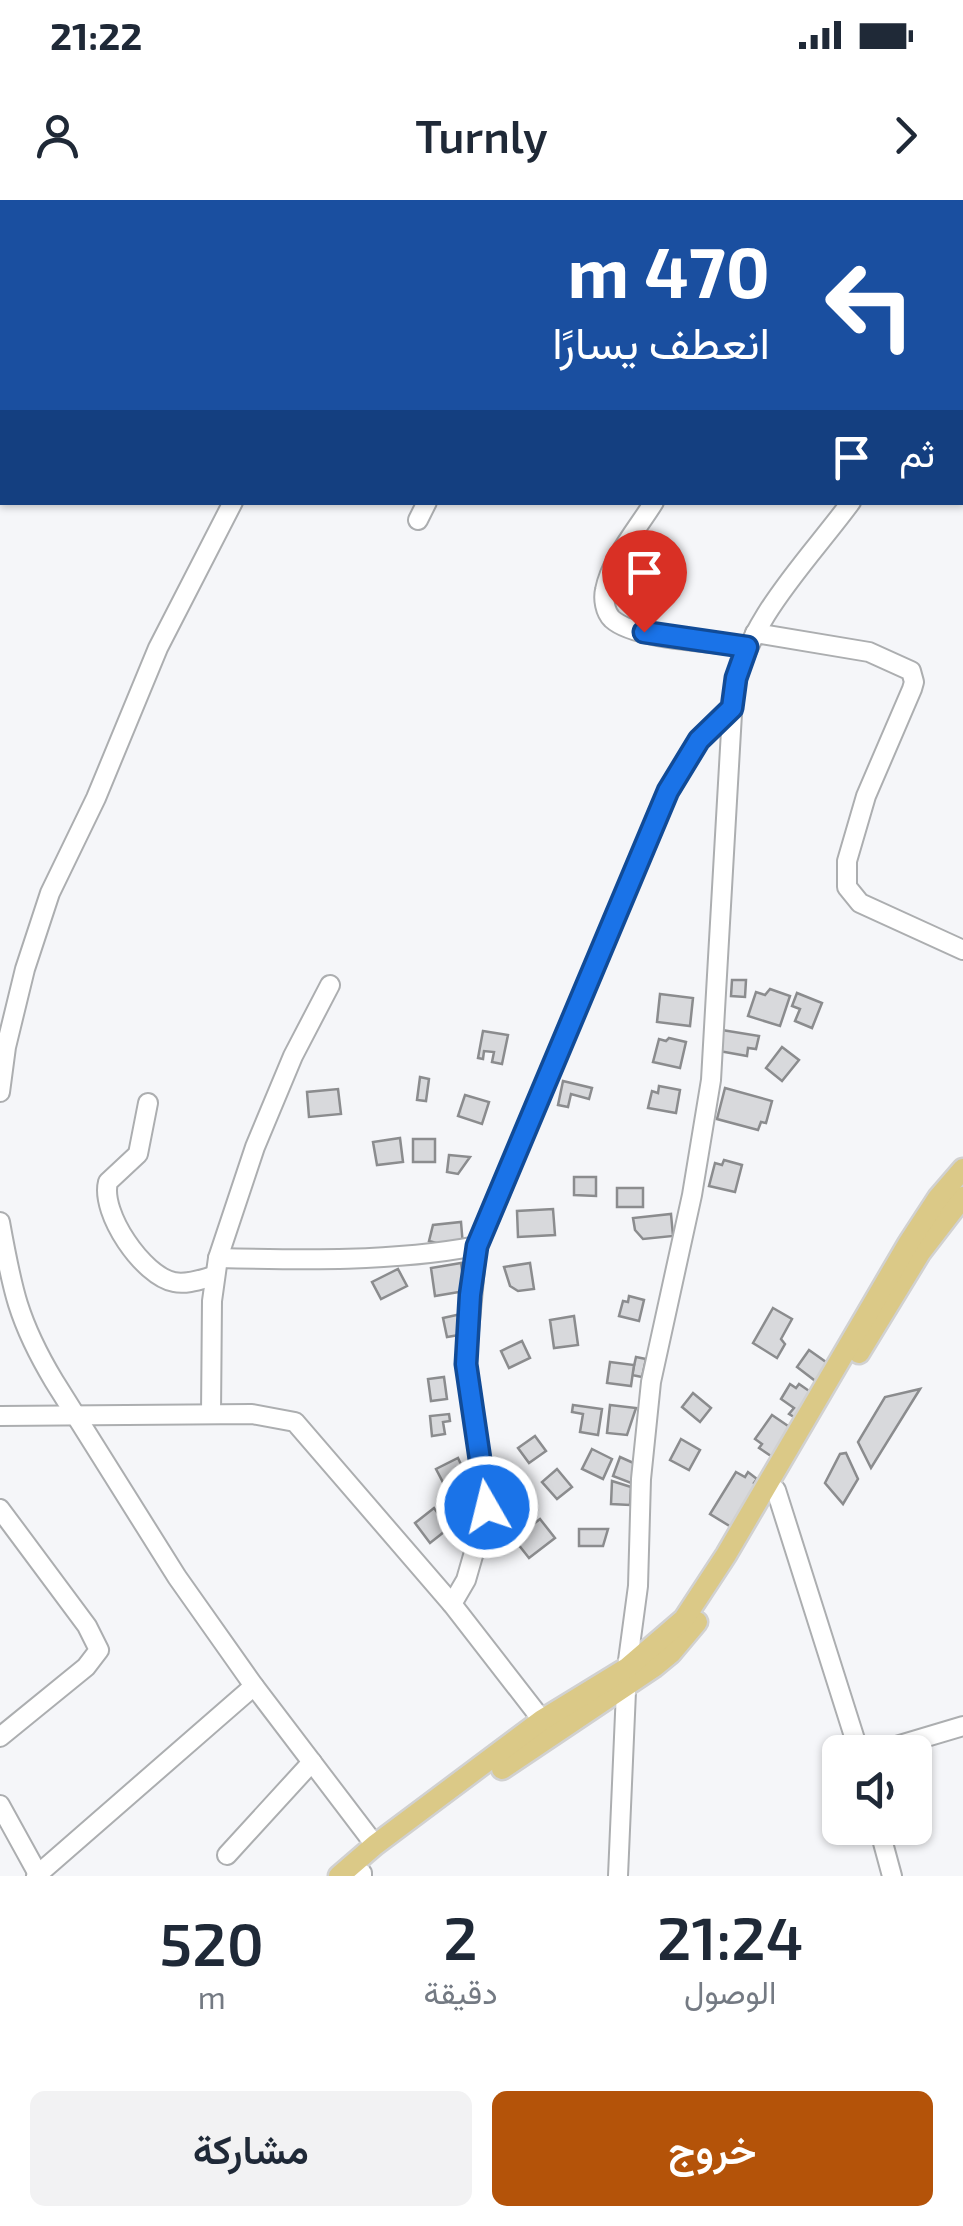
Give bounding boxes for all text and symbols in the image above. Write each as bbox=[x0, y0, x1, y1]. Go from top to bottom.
text: 21:22 bbox=[50, 12, 142, 58]
icon: person bbox=[30, 108, 85, 163]
text: Turnly bbox=[415, 108, 548, 162]
icon: forward bbox=[878, 108, 933, 163]
text: 470 m bbox=[567, 228, 770, 312]
icon: left bbox=[805, 240, 935, 370]
text: انعطف يسارًا bbox=[552, 314, 770, 368]
text: ثم bbox=[899, 429, 935, 475]
icon: arrive bbox=[824, 430, 879, 485]
pin bbox=[602, 530, 687, 633]
icon: arrive bbox=[617, 545, 672, 600]
position arrow bbox=[435, 1455, 539, 1559]
map controls bbox=[822, 1735, 932, 1845]
button: sound bbox=[822, 1735, 932, 1845]
text: 2 bbox=[443, 1900, 478, 1972]
text: 21:24 bbox=[657, 1900, 803, 1972]
text: 520 bbox=[160, 1906, 264, 1978]
text: دقيقة bbox=[423, 1972, 497, 2010]
text: الوصول bbox=[684, 1972, 776, 2010]
text: m bbox=[198, 1977, 226, 2015]
button: مشاركة bbox=[30, 2091, 472, 2206]
button: خروج bbox=[492, 2091, 933, 2206]

